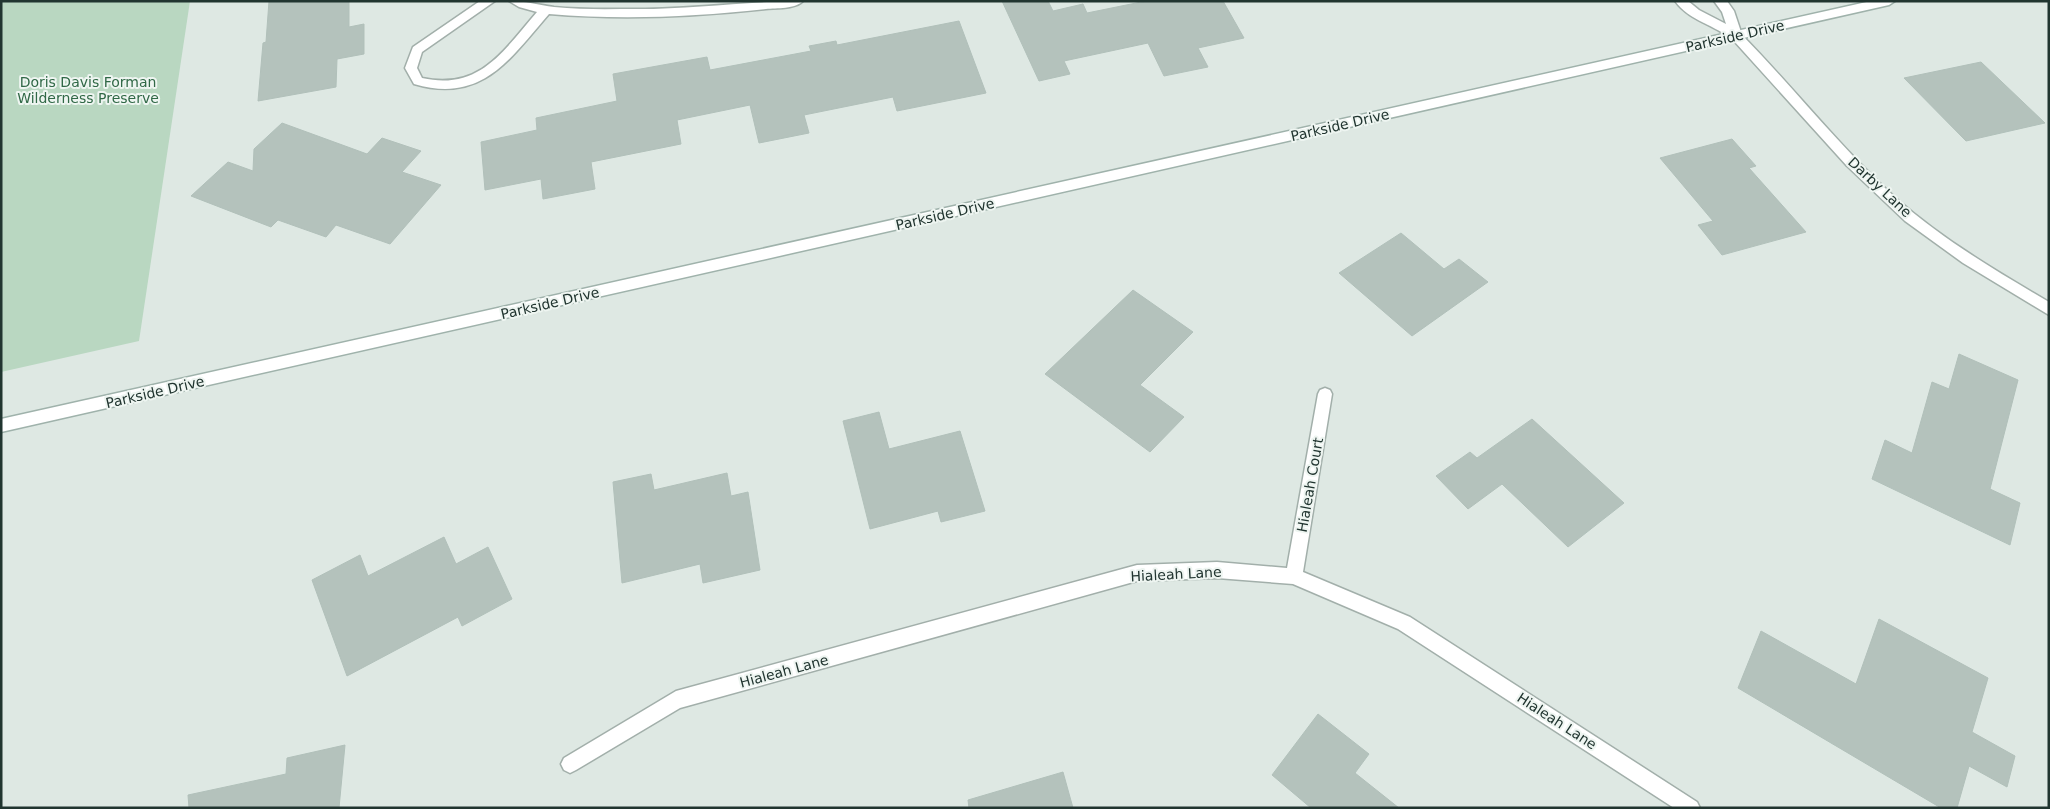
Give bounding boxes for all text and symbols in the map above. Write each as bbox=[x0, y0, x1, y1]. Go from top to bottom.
street label: Parkside Drive bbox=[1684, 17, 1786, 55]
park label: Doris Davis Forman Wilderness Preserve bbox=[17, 74, 159, 106]
street label: Parkside Drive bbox=[1289, 106, 1391, 144]
street label: Darby Lane bbox=[1845, 154, 1915, 220]
street label: Parkside Drive bbox=[894, 195, 996, 233]
street label: Parkside Drive bbox=[499, 284, 601, 322]
street label: Parkside Drive bbox=[104, 373, 206, 411]
street label: Hialeah Court bbox=[1294, 436, 1326, 534]
street label: Hialeah Lane bbox=[1130, 564, 1222, 584]
street label: Hialeah Lane bbox=[738, 651, 830, 691]
street label: Hialeah Lane bbox=[1514, 689, 1600, 753]

